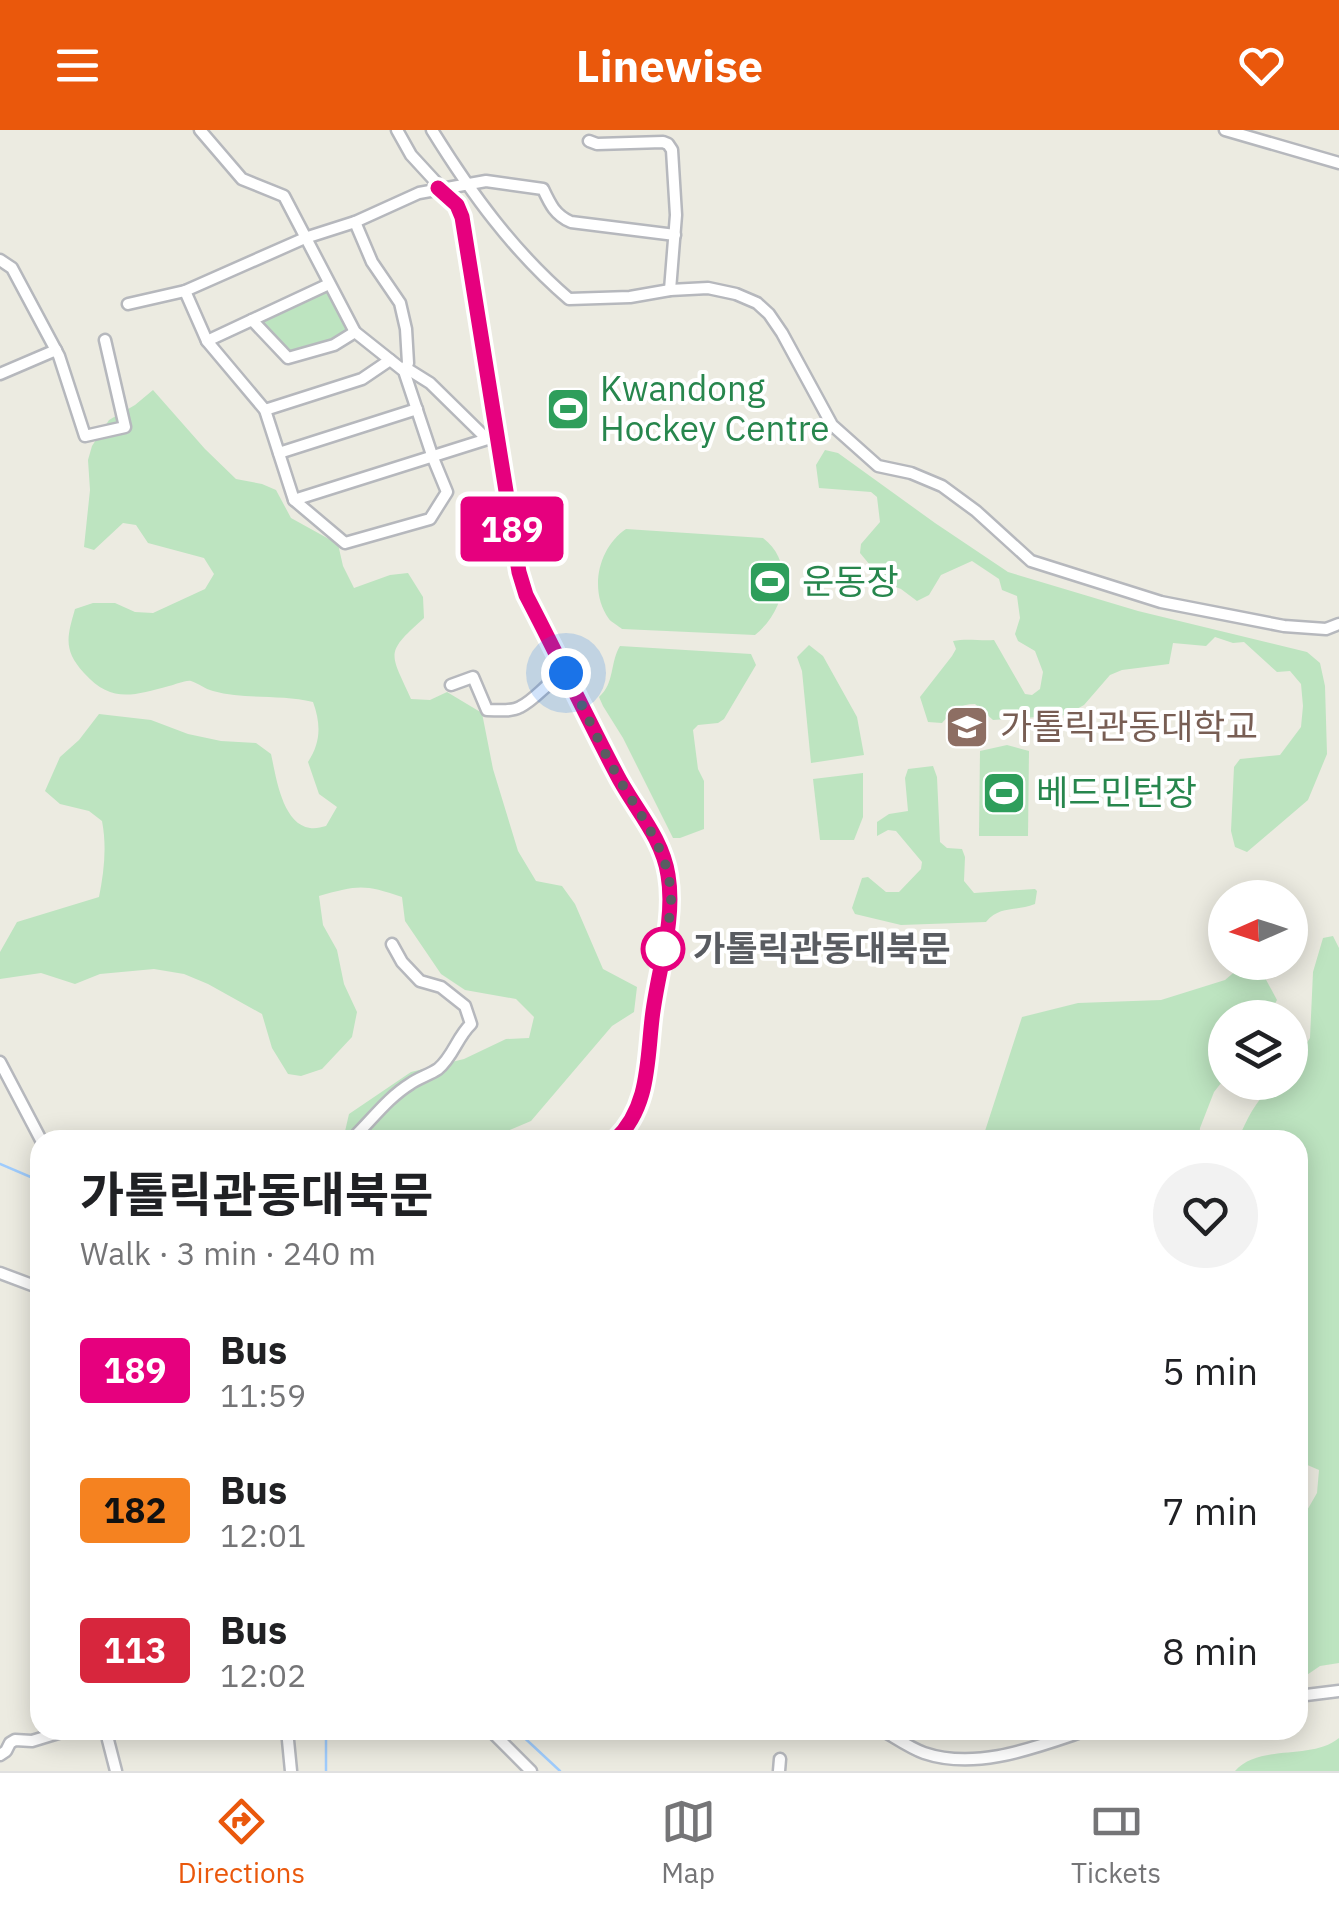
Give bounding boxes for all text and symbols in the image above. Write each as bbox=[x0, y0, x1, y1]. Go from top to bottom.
text: Linewise bbox=[576, 36, 763, 94]
icon: menu bbox=[50, 38, 105, 93]
icon: heart bbox=[1234, 38, 1289, 93]
place label: Kwandong Hockey Centre bbox=[600, 365, 830, 451]
sports icon: Kwandong Hockey Centre bbox=[545, 386, 591, 432]
line badge: 189 bbox=[454, 496, 570, 562]
text: 189 bbox=[480, 506, 544, 552]
place label: 운동장 bbox=[802, 558, 899, 604]
sports icon: 운동장 bbox=[747, 559, 793, 605]
your location bbox=[541, 648, 591, 698]
place label: 가톨릭관동대학교 bbox=[1000, 703, 1258, 749]
school or university icon: 가톨릭관동대학교 bbox=[944, 704, 990, 750]
place label: 베드민턴장 bbox=[1036, 769, 1197, 815]
sports icon: 베드민턴장 bbox=[981, 770, 1027, 816]
north arrow bbox=[1208, 880, 1308, 980]
map controls bbox=[1208, 880, 1308, 1100]
place label: 가톨릭관동대북문 bbox=[693, 925, 951, 971]
marker: 가톨릭관동대북문 bbox=[642, 928, 684, 970]
button: layers bbox=[1208, 1000, 1308, 1100]
text: 가톨릭관동대북문 bbox=[80, 1163, 433, 1225]
button: heart bbox=[1153, 1163, 1258, 1268]
text: Walk · 3 min · 240 m bbox=[80, 1232, 376, 1274]
text: Bus bbox=[220, 1325, 287, 1374]
text: 5 min bbox=[1162, 1346, 1258, 1395]
text: 189 bbox=[103, 1347, 167, 1393]
text: 11:59 bbox=[220, 1374, 306, 1416]
text: Bus bbox=[220, 1465, 287, 1514]
text: 7 min bbox=[1162, 1486, 1258, 1535]
text: 182 bbox=[103, 1487, 167, 1533]
text: 12:01 bbox=[220, 1514, 306, 1556]
text: Bus bbox=[220, 1605, 287, 1654]
text: 8 min bbox=[1162, 1626, 1258, 1675]
text: 113 bbox=[103, 1627, 167, 1673]
text: 12:02 bbox=[220, 1654, 306, 1696]
tab: Directions bbox=[178, 1794, 305, 1891]
tab: Map bbox=[661, 1794, 716, 1891]
tab: Tickets bbox=[1071, 1794, 1161, 1891]

